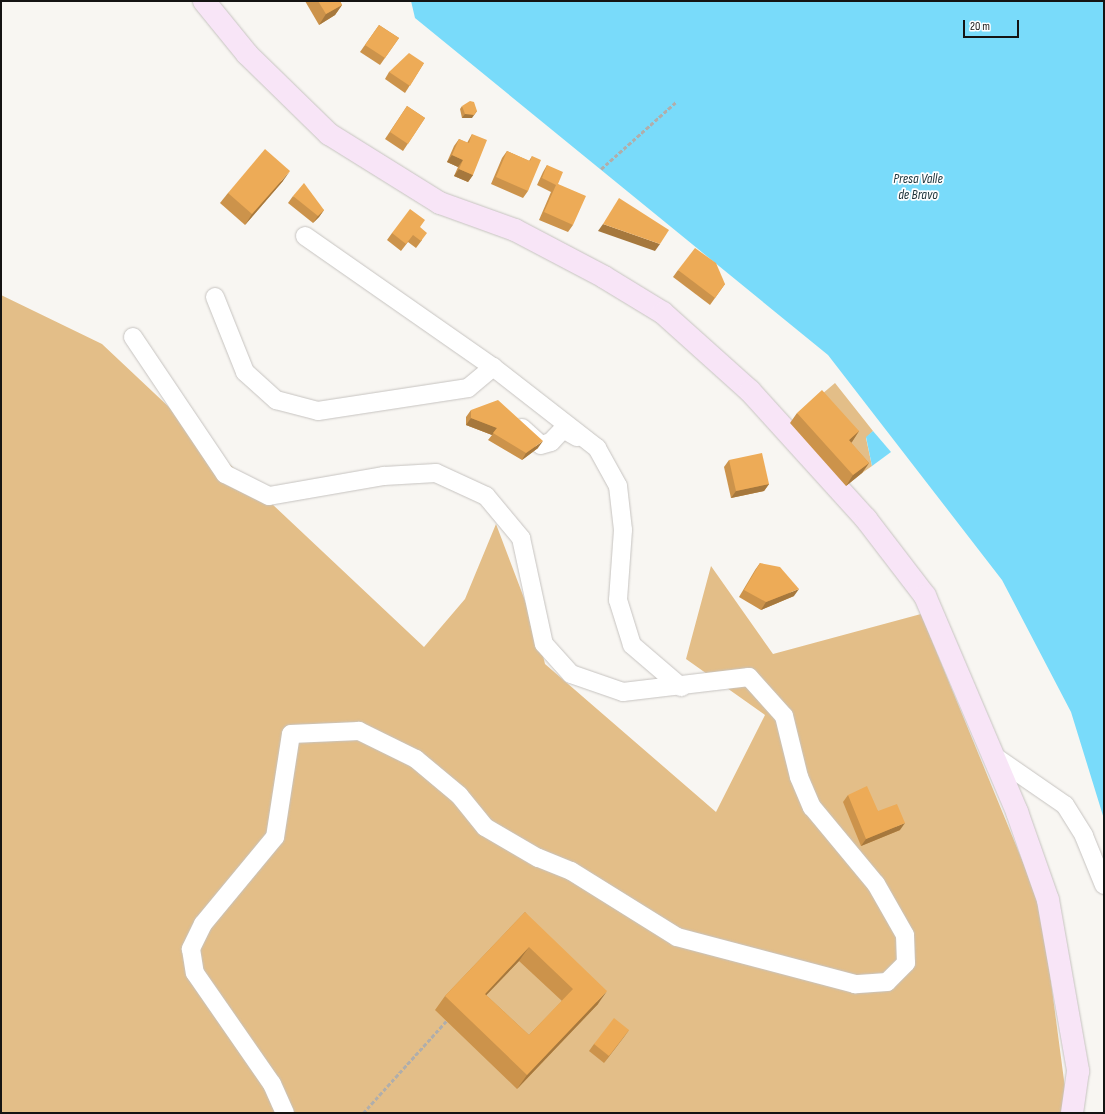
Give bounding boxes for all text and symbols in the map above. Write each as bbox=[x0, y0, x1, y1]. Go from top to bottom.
scale bar bbox=[965, 12, 1021, 38]
text: 20 m bbox=[970, 19, 990, 34]
water label: Presa Valle de Bravo bbox=[893, 171, 943, 204]

